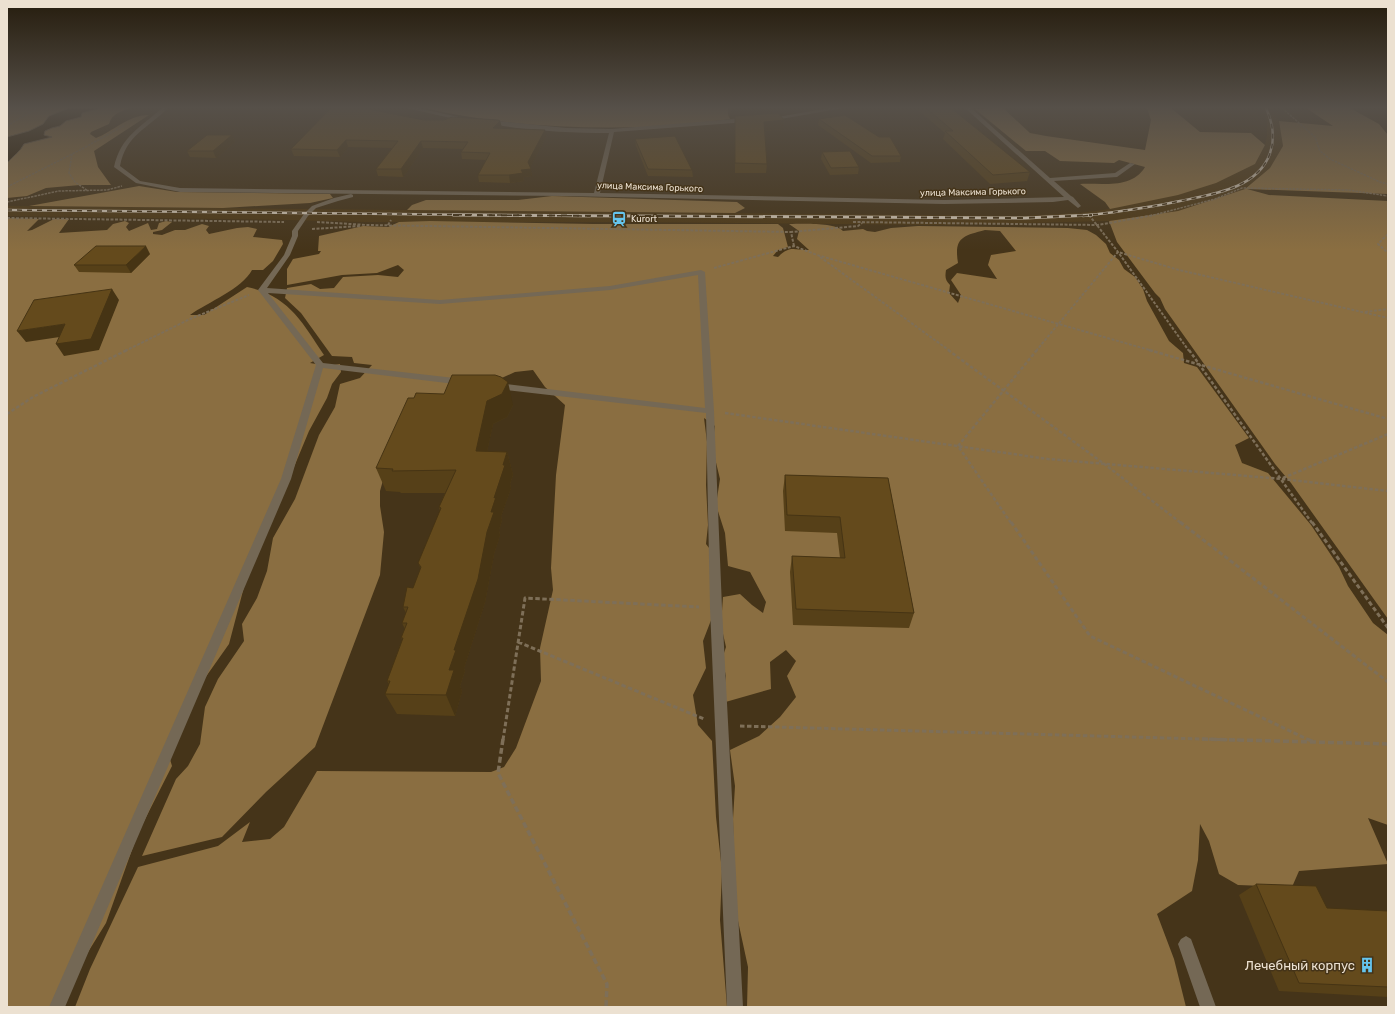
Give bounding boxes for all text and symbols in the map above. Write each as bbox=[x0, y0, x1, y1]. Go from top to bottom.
street label: улица Максима Горького bbox=[597, 180, 703, 194]
street label: улица Максима Горького bbox=[920, 186, 1026, 198]
station icon: Kurort bbox=[610, 210, 628, 228]
place label: Kurort bbox=[631, 214, 658, 224]
building icon: Лечебный корпус bbox=[1358, 956, 1376, 974]
place label: Лечебный корпус bbox=[1245, 958, 1355, 973]

